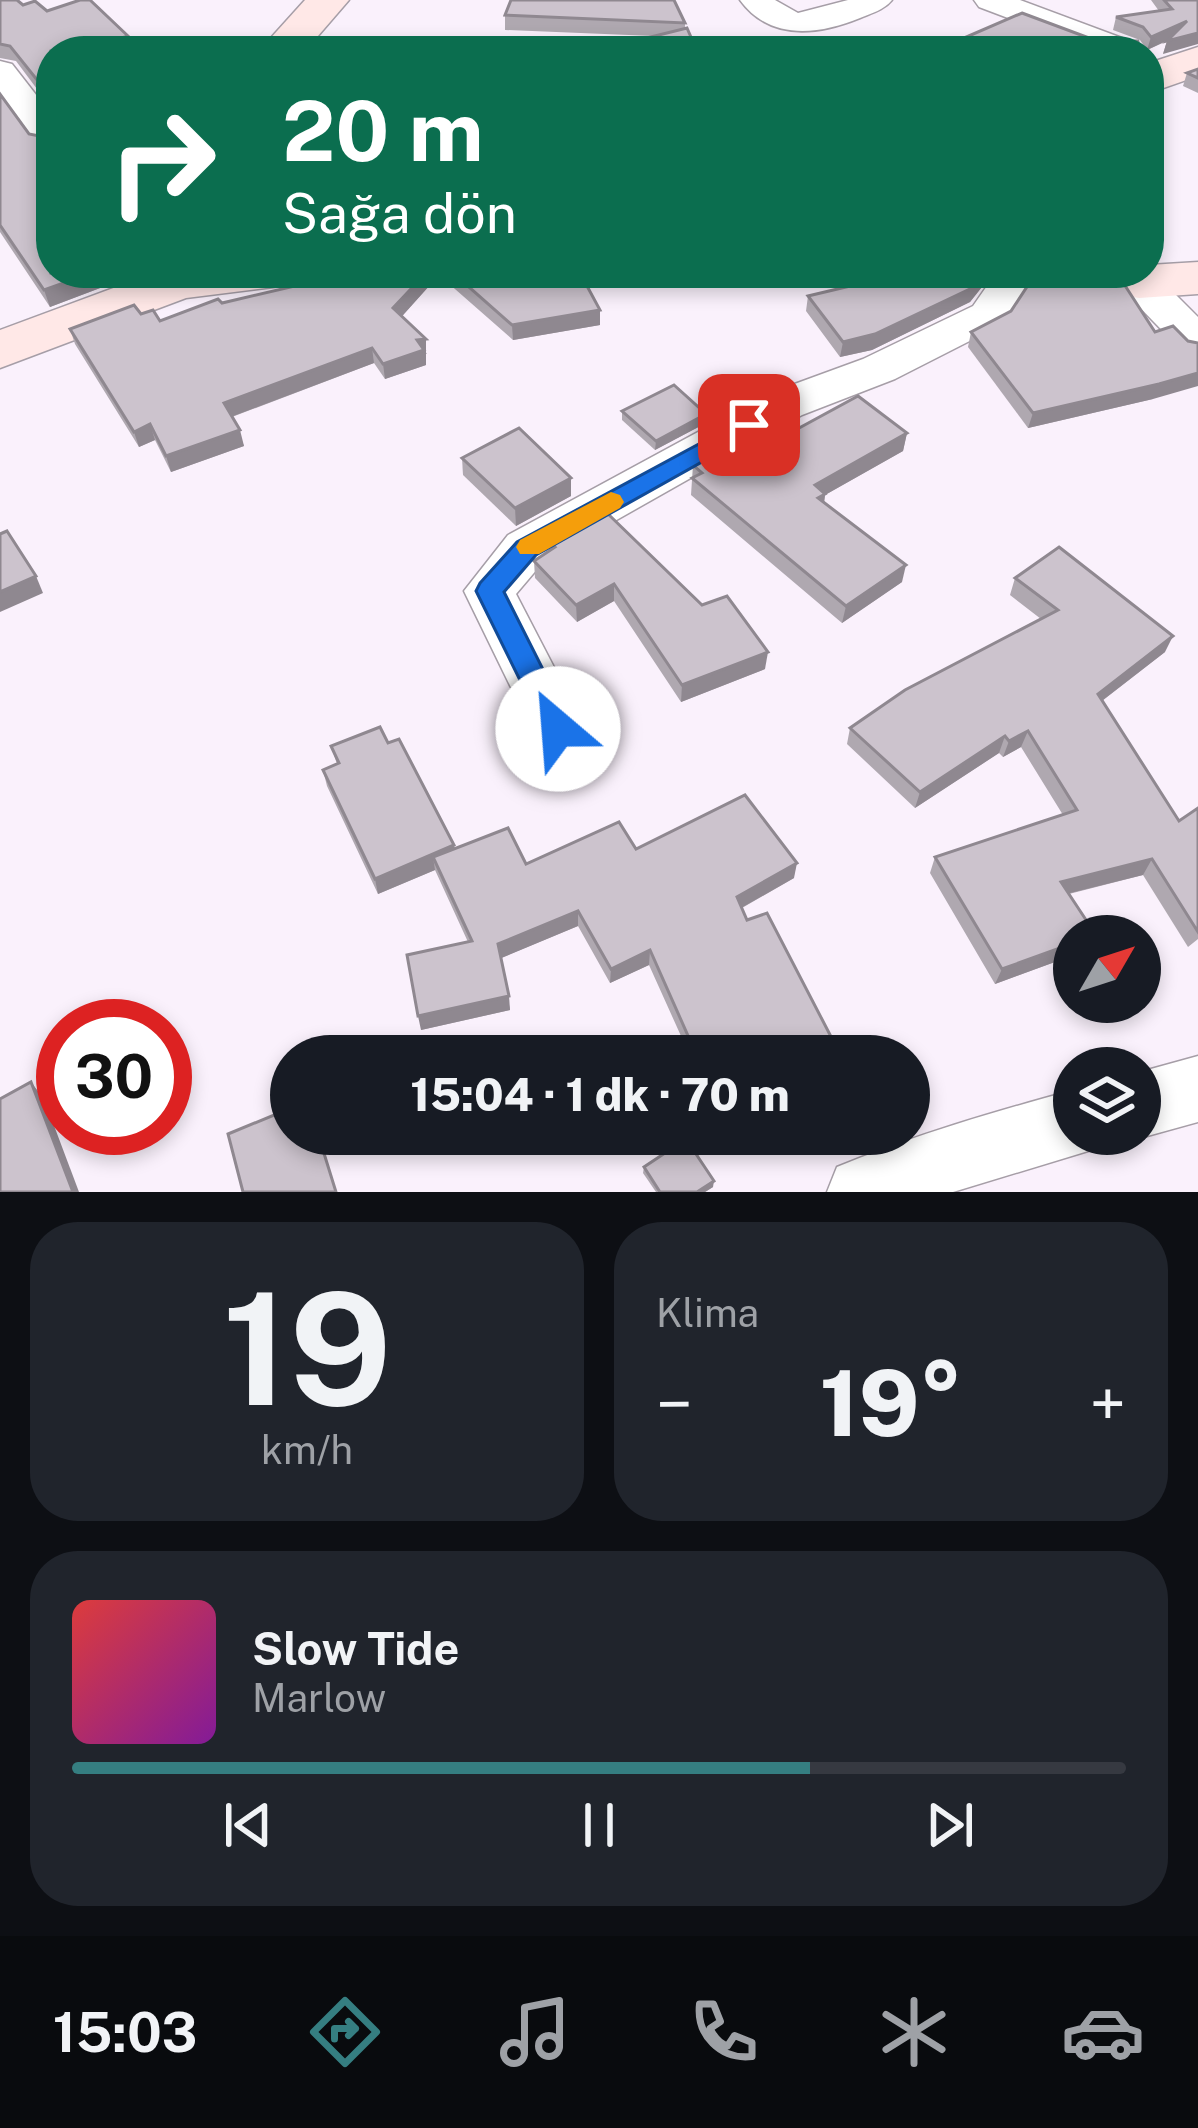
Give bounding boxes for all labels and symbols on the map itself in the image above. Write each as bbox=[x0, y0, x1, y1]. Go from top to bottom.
pin bbox=[698, 374, 800, 476]
position arrow bbox=[495, 666, 621, 792]
north arrow bbox=[1053, 915, 1161, 1023]
speed limit sign: 30 bbox=[36, 999, 192, 1155]

